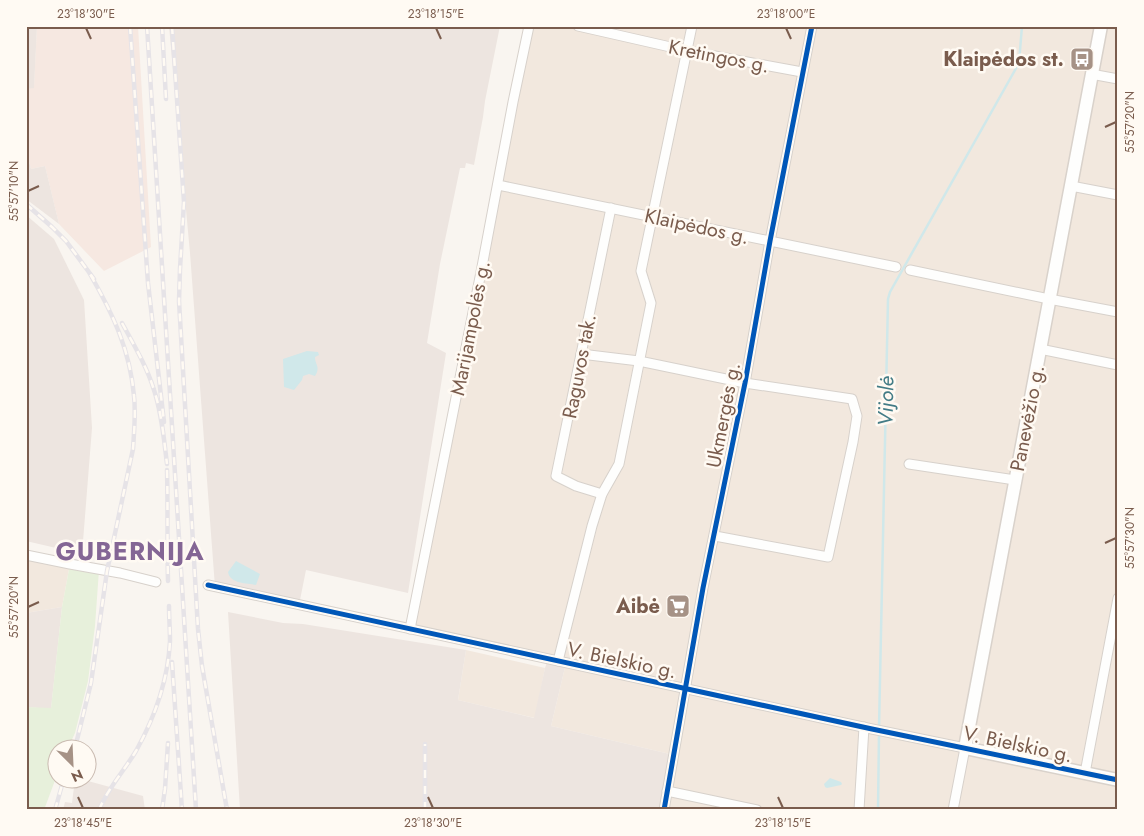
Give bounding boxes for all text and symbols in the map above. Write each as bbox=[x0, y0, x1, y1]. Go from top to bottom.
text: 23°18'30"E bbox=[57, 5, 115, 23]
text: 23°18'15"E bbox=[408, 5, 464, 23]
text: 23°18'00"E bbox=[757, 5, 815, 23]
street label: Kretingos g. bbox=[666, 32, 772, 80]
place label: Klaipėdos st. bbox=[943, 45, 1064, 74]
bus stop icon: Klaipėdos st. bbox=[1069, 46, 1095, 72]
text: 55°57'20"N bbox=[1121, 91, 1139, 153]
text: 55°57'10"N bbox=[5, 161, 23, 221]
street label: Klaipėdos g. bbox=[642, 201, 752, 252]
street label: Marijampolės g. bbox=[443, 258, 498, 398]
street label: Raguvos tak. bbox=[555, 311, 604, 421]
street label: Ukmergės g. bbox=[699, 360, 748, 470]
street label: Panevėžio g. bbox=[1003, 362, 1052, 474]
water label: Vijolė bbox=[871, 375, 901, 426]
text: 55°57'30"N bbox=[1121, 507, 1139, 569]
district label: GUBERNIJA bbox=[55, 533, 205, 569]
text: 55°57'20"N bbox=[5, 576, 23, 638]
place label: Aibė bbox=[615, 592, 660, 621]
supermarket icon: Aibė bbox=[665, 593, 691, 619]
street label: V. Bielskio g. bbox=[565, 635, 679, 686]
street label: V. Bielskio g. bbox=[961, 719, 1075, 770]
north arrow bbox=[48, 738, 98, 788]
text: N bbox=[68, 764, 86, 787]
text: 23°18'45"E bbox=[54, 814, 112, 832]
text: 23°18'30"E bbox=[404, 814, 462, 832]
text: 23°18'15"E bbox=[755, 814, 811, 832]

